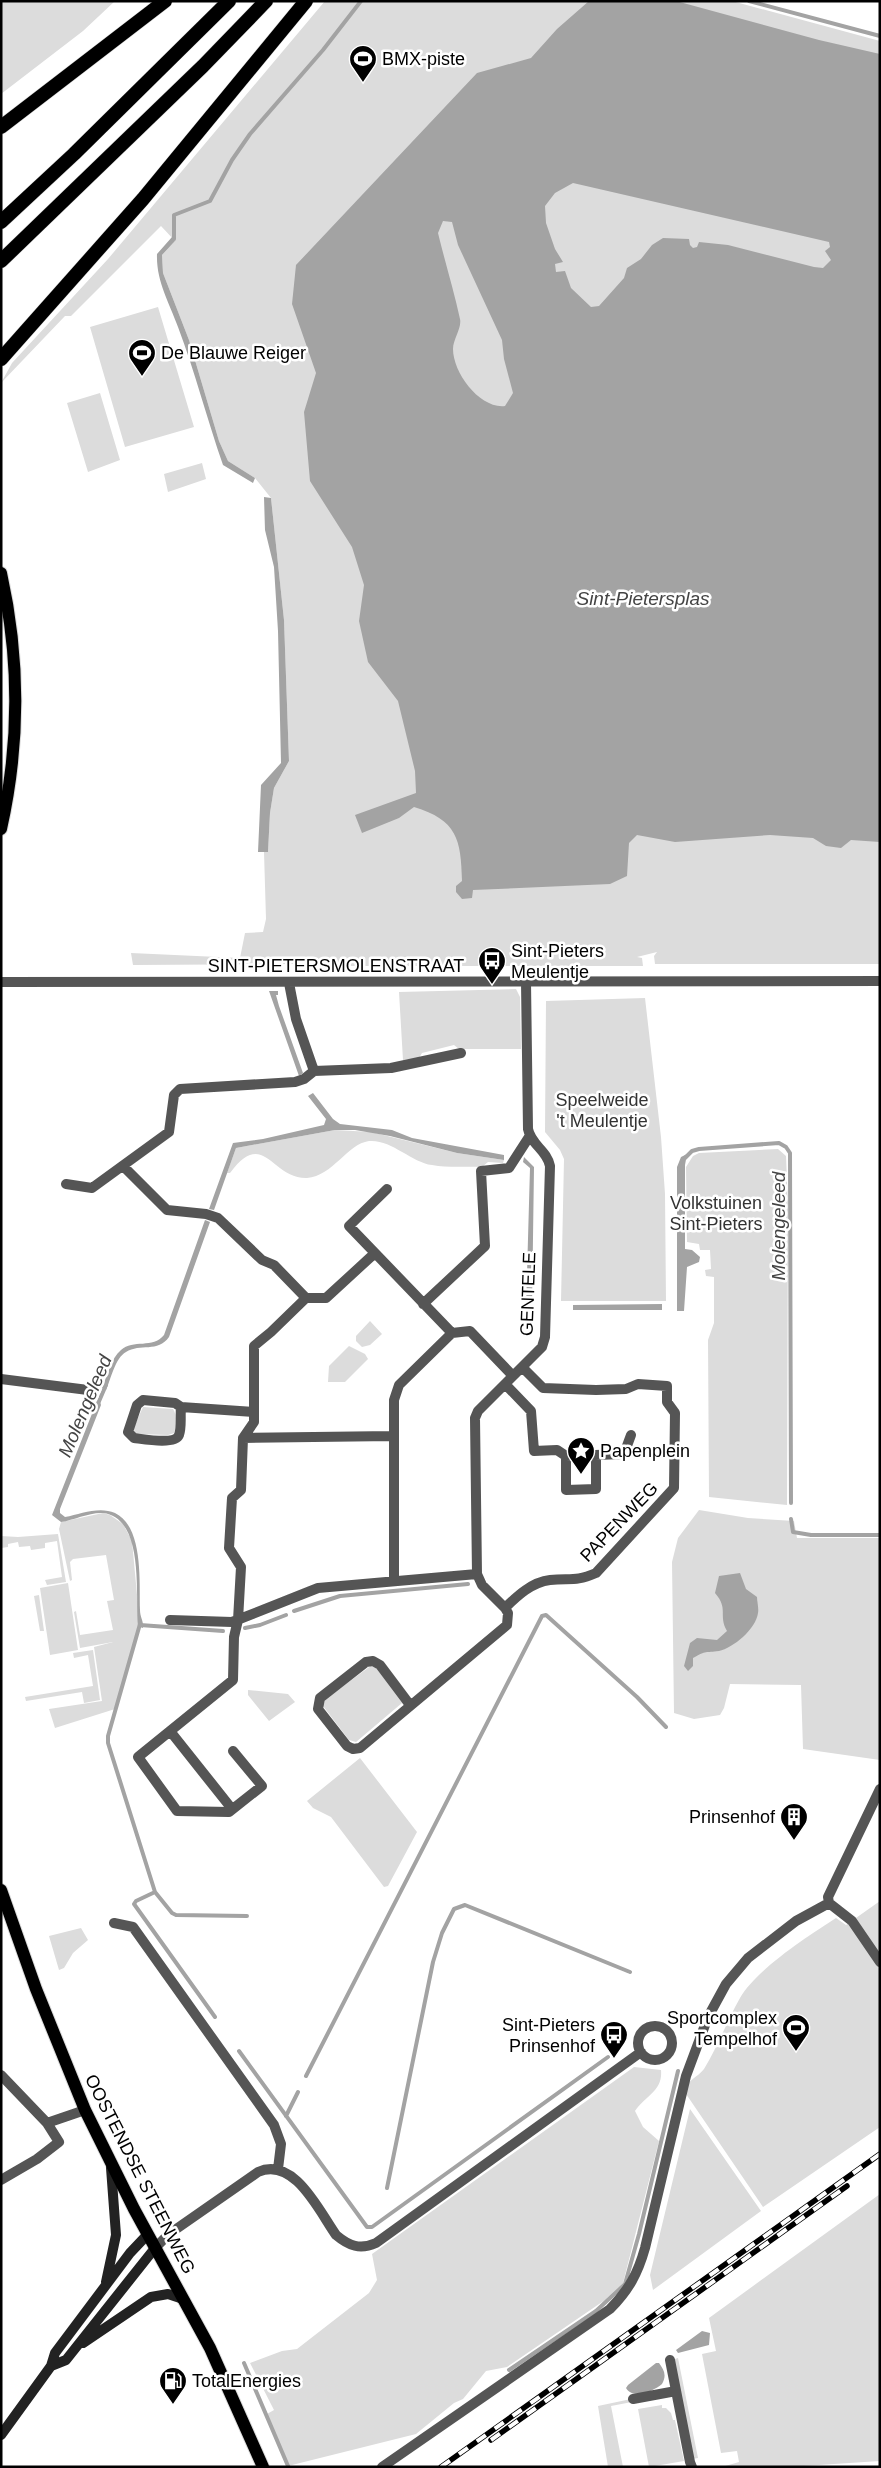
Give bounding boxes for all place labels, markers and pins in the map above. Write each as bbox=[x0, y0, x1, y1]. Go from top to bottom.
sports icon: BMX-piste bbox=[348, 44, 378, 83]
place label: BMX-piste bbox=[382, 49, 465, 69]
sports icon: De Blauwe Reiger bbox=[127, 338, 157, 377]
place label: De Blauwe Reiger bbox=[161, 343, 306, 363]
place label: Sint-Pieters Meulentje bbox=[511, 941, 604, 982]
bus stop icon: Sint-Pieters Meulentje bbox=[477, 946, 507, 985]
place icon: Papenplein bbox=[566, 1436, 596, 1475]
place label: Papenplein bbox=[600, 1441, 690, 1461]
building icon: Prinsenhof bbox=[779, 1802, 809, 1841]
place label: Prinsenhof bbox=[689, 1807, 776, 1827]
place label: Sportcomplex Tempelhof bbox=[667, 2008, 778, 2049]
sports icon: Sportcomplex Tempelhof bbox=[781, 2013, 811, 2052]
place label: Sint-Pieters Prinsenhof bbox=[502, 2015, 596, 2056]
bus stop icon: Sint-Pieters Prinsenhof bbox=[599, 2020, 629, 2059]
fuel station icon: TotalEnergies bbox=[158, 2366, 188, 2405]
place label: TotalEnergies bbox=[192, 2371, 301, 2391]

